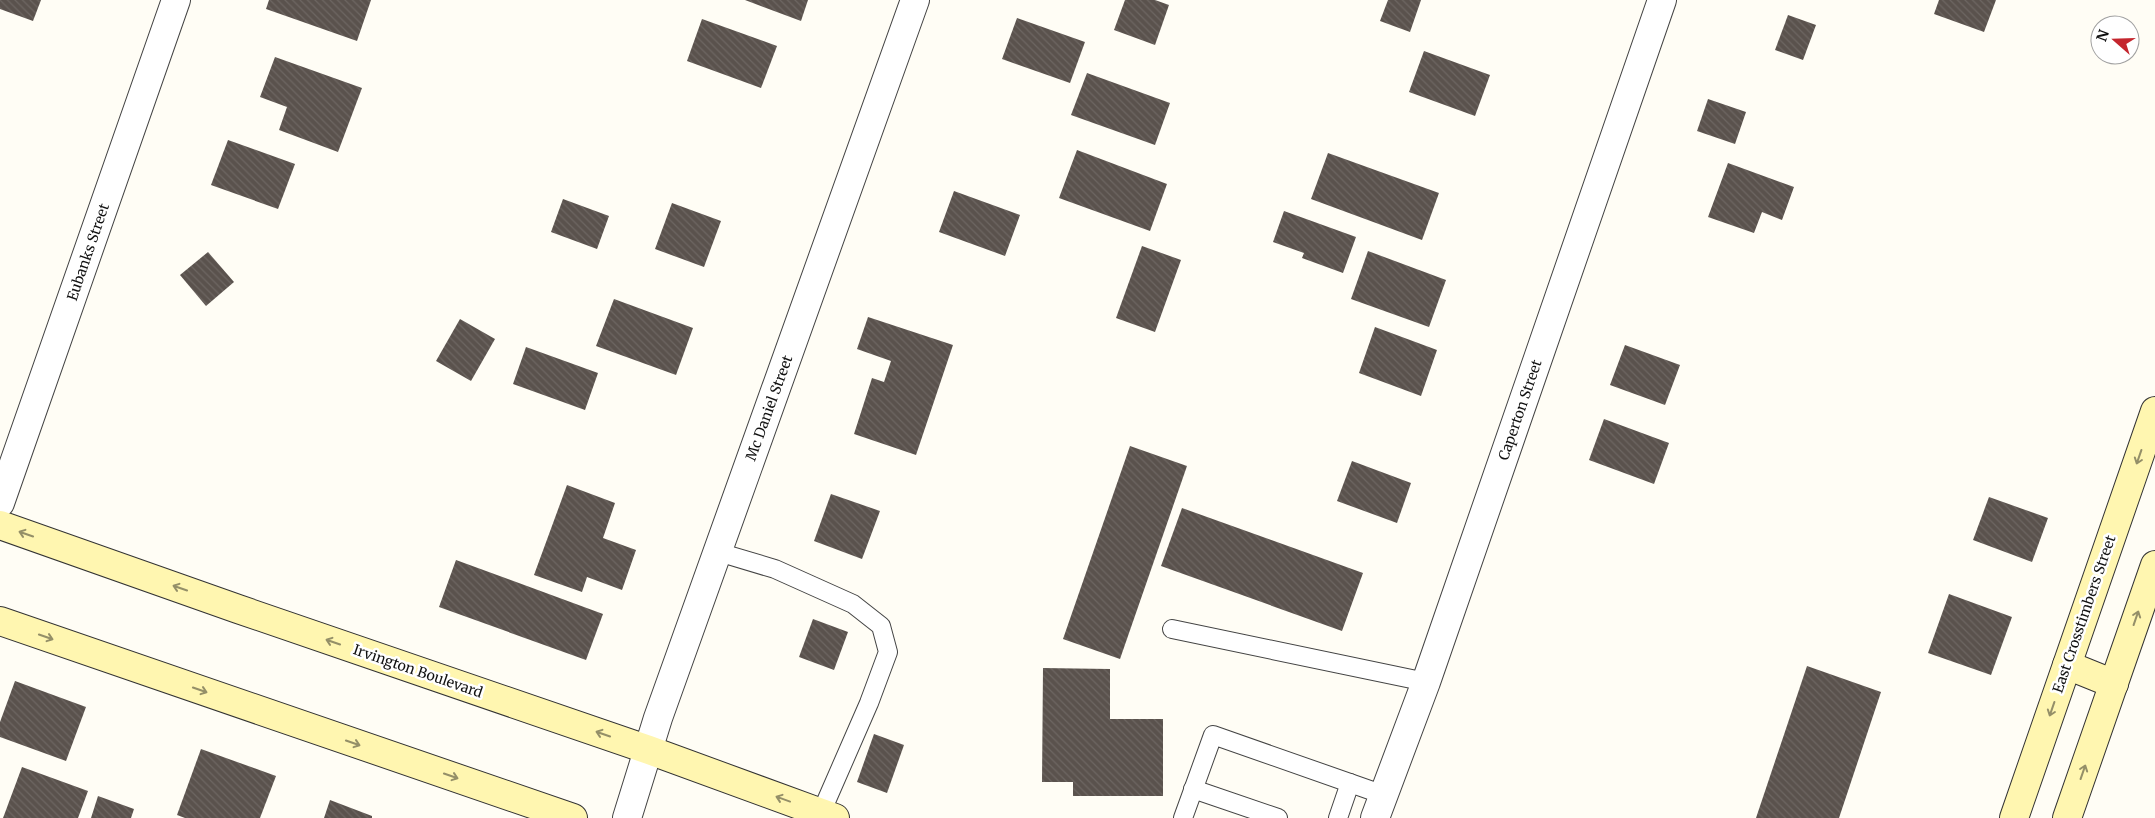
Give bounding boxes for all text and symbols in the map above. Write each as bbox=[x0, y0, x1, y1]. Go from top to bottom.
north arrow bbox=[2090, 15, 2140, 65]
text: N bbox=[2092, 27, 2113, 44]
street label: Eubanks Street bbox=[63, 200, 113, 303]
street label: Mc Daniel Street bbox=[742, 352, 797, 463]
street label: Caperton Street bbox=[1494, 357, 1546, 463]
one-way arrow bbox=[2134, 448, 2143, 464]
one-way arrow bbox=[19, 529, 35, 538]
street label: East Crosstimbers Street bbox=[2049, 532, 2120, 695]
one-way arrow bbox=[172, 583, 188, 593]
one-way arrow bbox=[2132, 611, 2142, 627]
one-way arrow bbox=[38, 633, 54, 643]
one-way arrow bbox=[325, 636, 341, 646]
street label: Irvington Boulevard bbox=[351, 640, 486, 702]
one-way arrow bbox=[191, 686, 207, 695]
one-way arrow bbox=[2046, 701, 2056, 717]
one-way arrow bbox=[596, 729, 611, 738]
one-way arrow bbox=[345, 739, 361, 748]
one-way arrow bbox=[2079, 765, 2088, 780]
one-way arrow bbox=[442, 772, 458, 781]
one-way arrow bbox=[776, 794, 791, 803]

